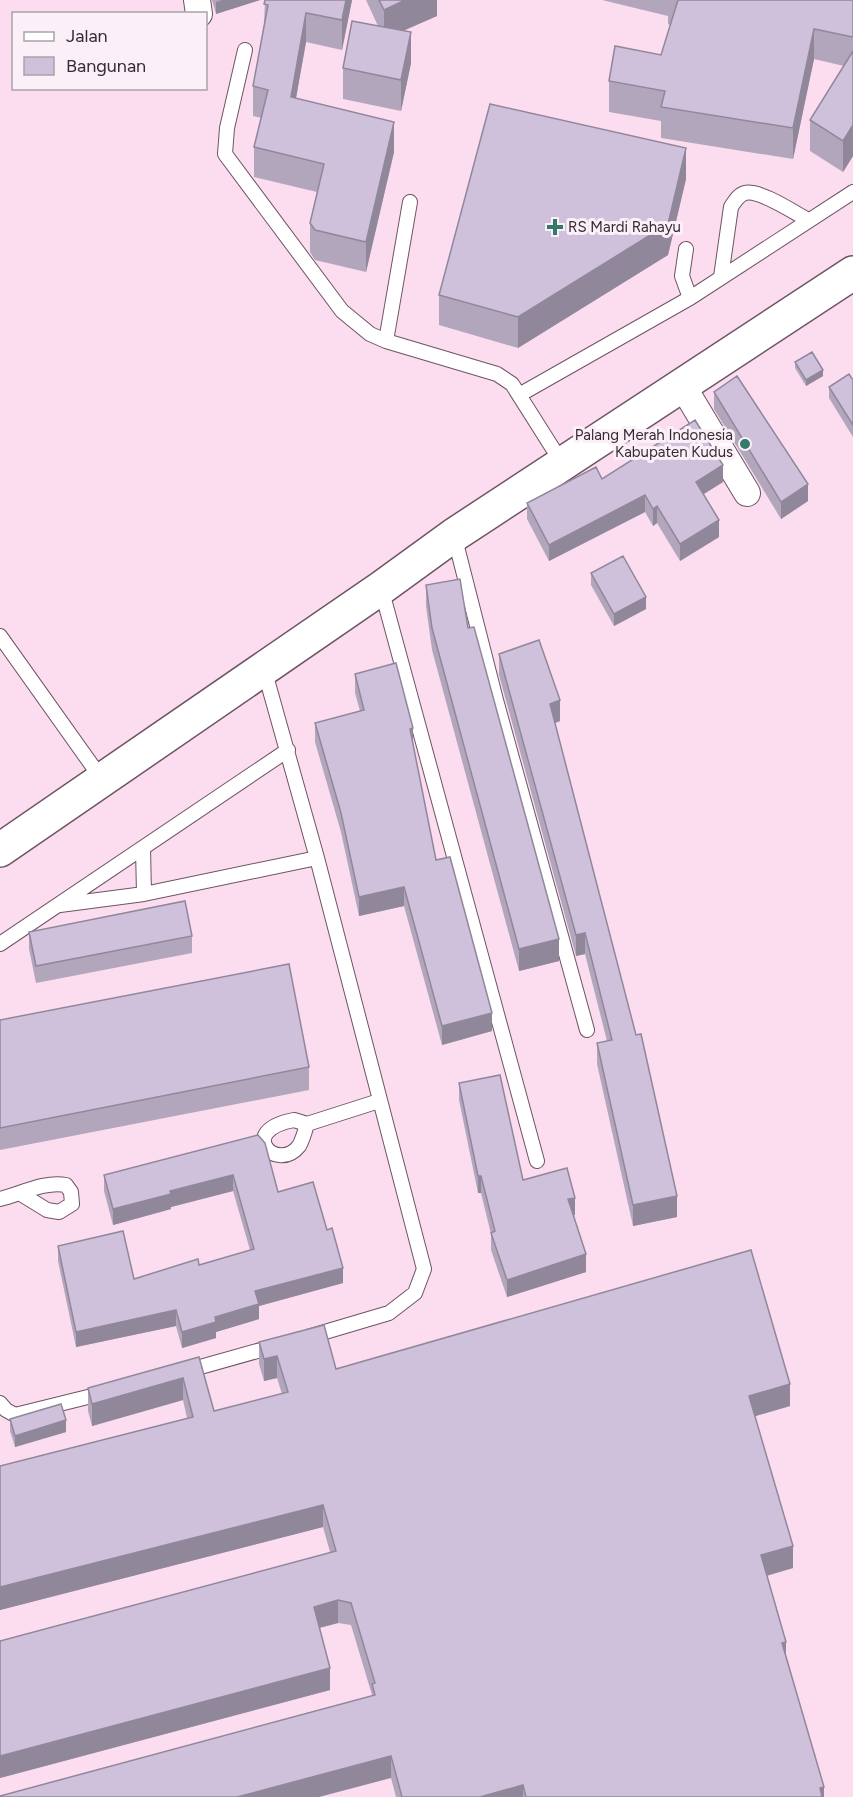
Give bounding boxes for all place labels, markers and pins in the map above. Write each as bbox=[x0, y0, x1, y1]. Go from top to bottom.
marker: RS Mardi Rahayu bbox=[546, 218, 564, 236]
place label: RS Mardi Rahayu bbox=[568, 218, 681, 236]
place label: Palang Merah Indonesia Kabupaten Kudus bbox=[575, 426, 733, 461]
marker: Palang Merah Indonesia Kabupaten Kudus bbox=[738, 437, 752, 451]

